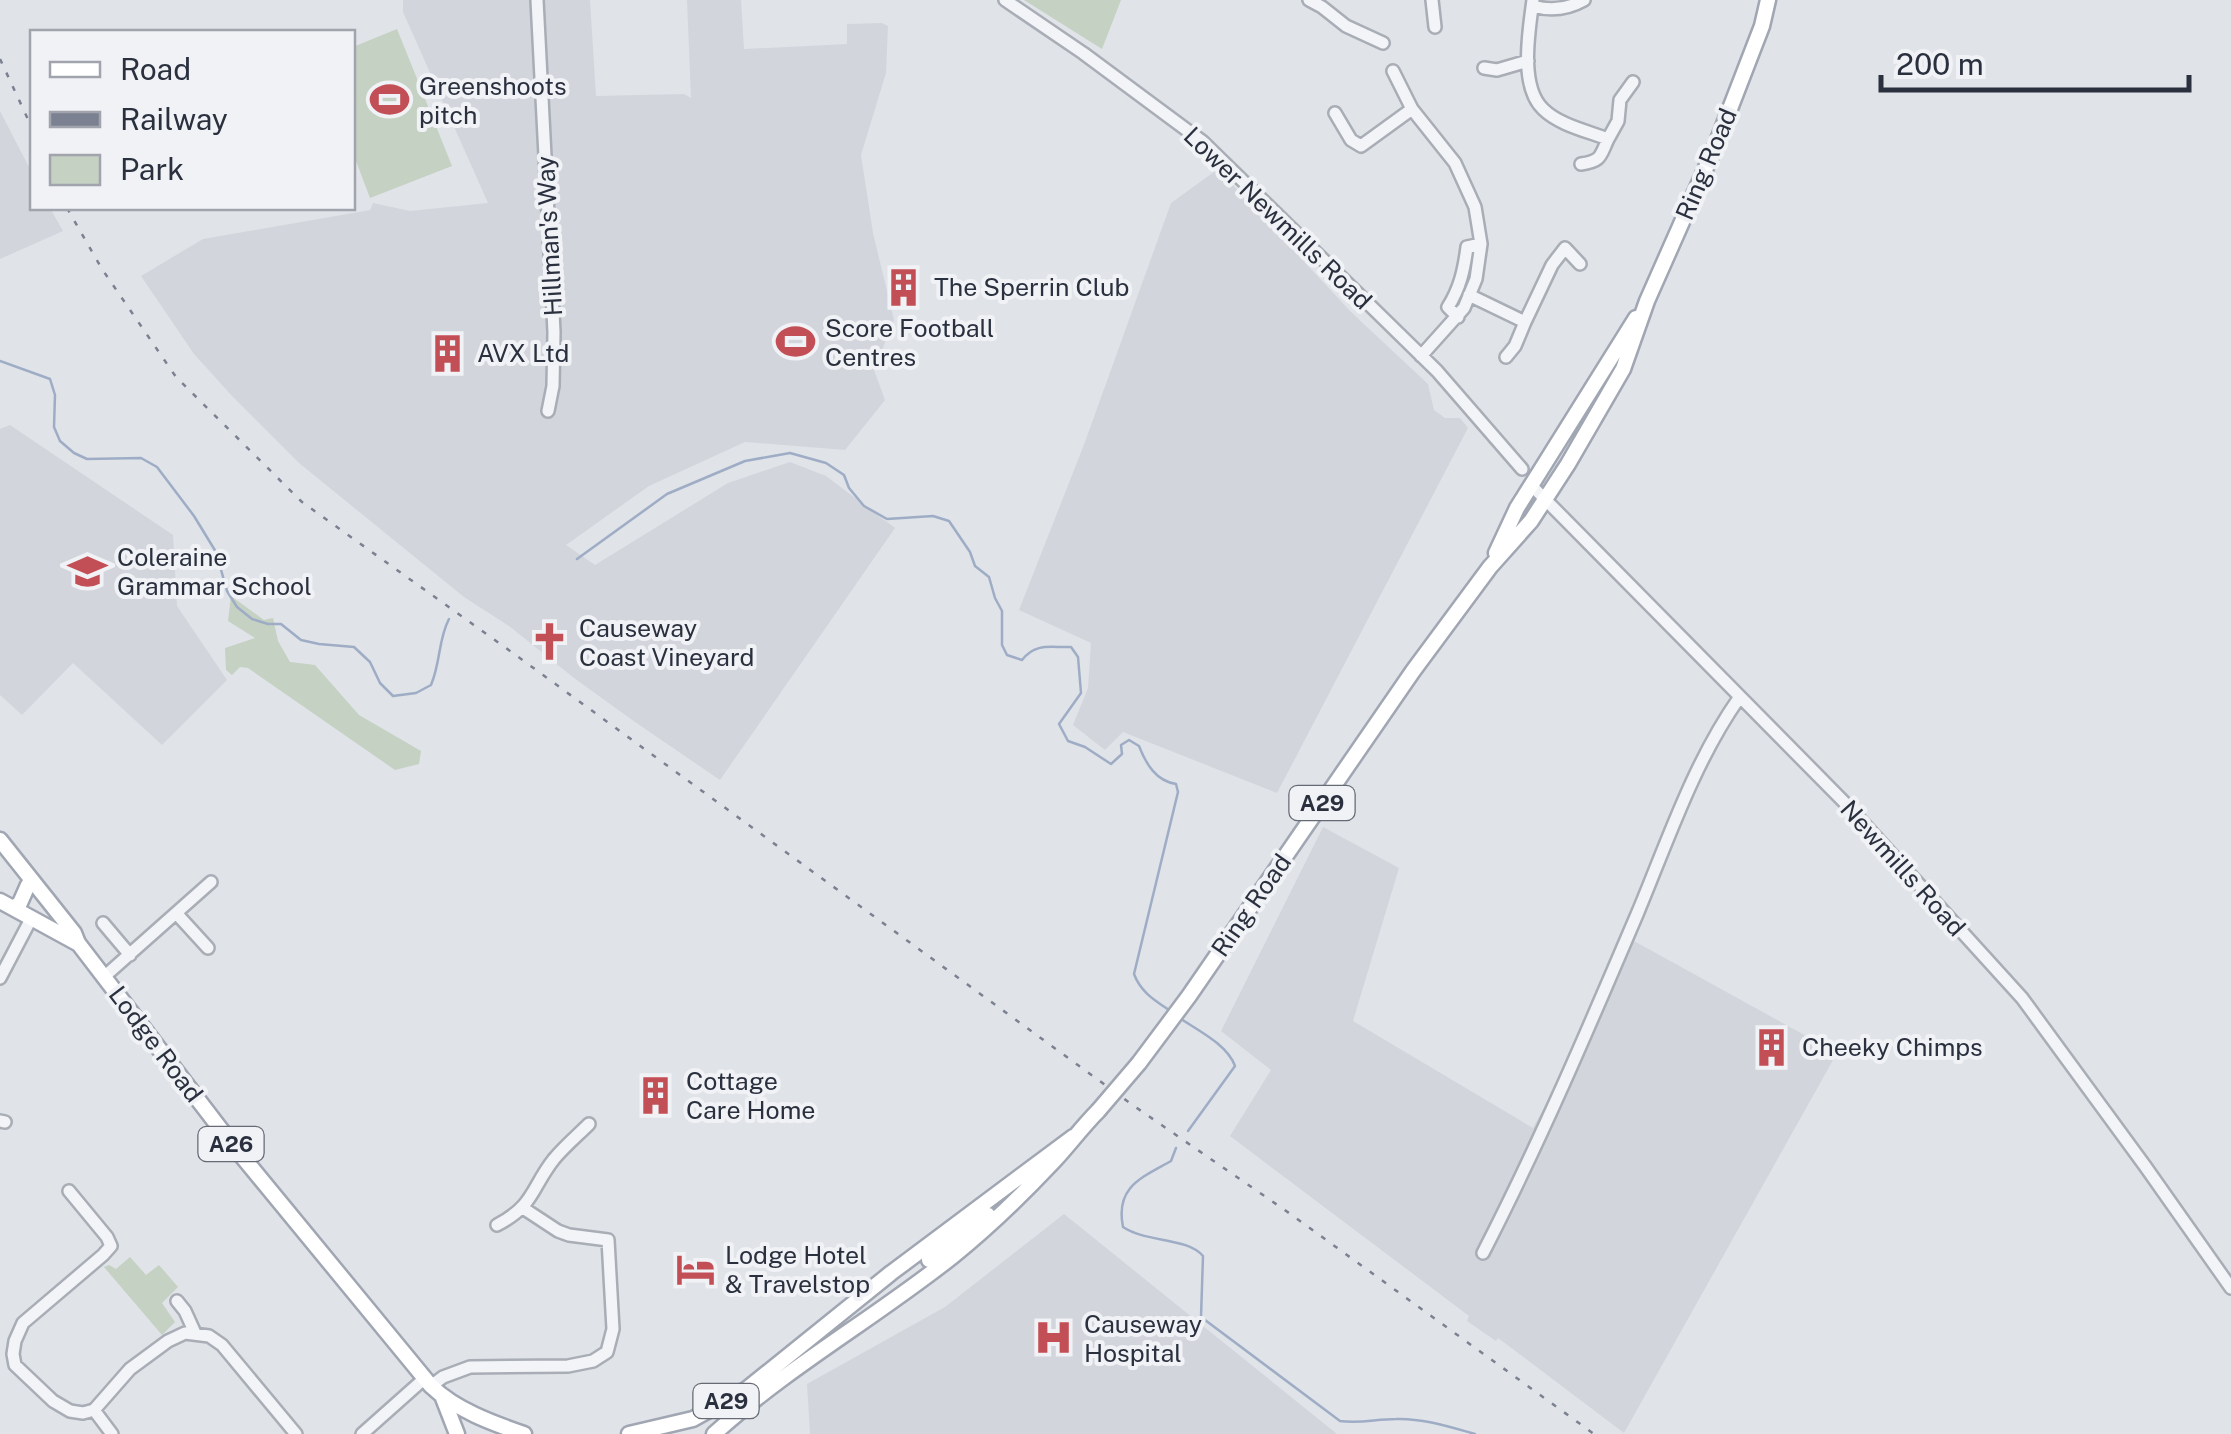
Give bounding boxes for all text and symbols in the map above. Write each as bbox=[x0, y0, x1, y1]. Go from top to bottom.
legend bbox=[30, 30, 355, 210]
scale bar bbox=[1881, 30, 2188, 92]
text: 200 m bbox=[1896, 46, 1984, 82]
text: Road bbox=[120, 51, 191, 87]
place label: Greenshoots pitch bbox=[419, 71, 567, 130]
sports icon: Greenshoots pitch bbox=[368, 79, 410, 121]
text: Railway bbox=[120, 101, 228, 137]
street label: Ring Road bbox=[1669, 104, 1743, 224]
street label: Lower Newmills Road bbox=[1178, 121, 1378, 315]
text: Park bbox=[120, 151, 184, 187]
street label: Hillman's Way bbox=[530, 155, 568, 317]
building icon: The Sperrin Club bbox=[883, 266, 925, 308]
place label: The Sperrin Club bbox=[934, 272, 1130, 302]
place label: Score Football Centres bbox=[825, 313, 994, 372]
sports icon: Score Football Centres bbox=[774, 321, 816, 363]
building icon: AVX Ltd bbox=[426, 332, 468, 374]
place label: AVX Ltd bbox=[477, 338, 569, 368]
place label: Coleraine Grammar School bbox=[117, 542, 312, 601]
school or university icon: Coleraine Grammar School bbox=[66, 550, 108, 592]
place label: Causeway Coast Vineyard bbox=[579, 613, 754, 672]
church icon: Causeway Coast Vineyard bbox=[528, 621, 570, 663]
road number: A29 bbox=[1290, 786, 1354, 820]
street label: Newmills Road bbox=[1834, 794, 1972, 942]
street label: Ring Road bbox=[1205, 848, 1297, 962]
street label: Lodge Road bbox=[103, 980, 209, 1108]
building icon: Cheeky Chimps bbox=[1751, 1026, 1793, 1068]
place label: Cheeky Chimps bbox=[1802, 1032, 1983, 1062]
place label: Cottage Care Home bbox=[686, 1066, 815, 1125]
building icon: Cottage Care Home bbox=[635, 1074, 677, 1116]
road number: A26 bbox=[198, 1127, 264, 1161]
place label: Lodge Hotel & Travelstop bbox=[725, 1240, 870, 1299]
hotel icon: Lodge Hotel & Travelstop bbox=[674, 1248, 716, 1290]
place label: Causeway Hospital bbox=[1084, 1309, 1202, 1368]
hospital icon: Causeway Hospital bbox=[1033, 1317, 1075, 1359]
road number: A29 bbox=[694, 1384, 758, 1418]

